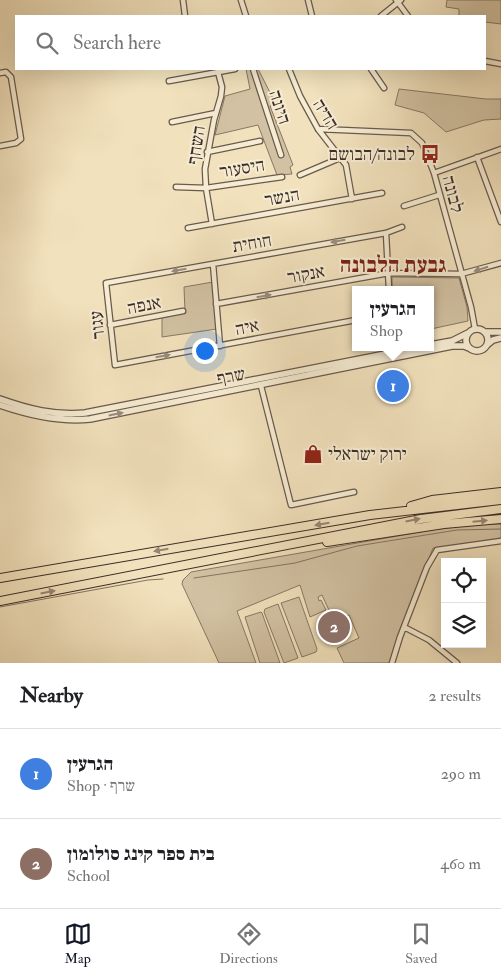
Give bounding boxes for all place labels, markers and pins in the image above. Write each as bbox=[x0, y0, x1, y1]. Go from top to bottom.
place label: לבונה/הבושם bbox=[329, 143, 415, 166]
bus stop icon: לבונה/הבושם bbox=[419, 143, 441, 165]
pin: 1 bbox=[377, 367, 409, 405]
shop icon: ירוק ישראלי bbox=[302, 443, 324, 465]
place label: ירוק ישראלי bbox=[328, 443, 407, 466]
pin: 2 bbox=[318, 608, 350, 646]

